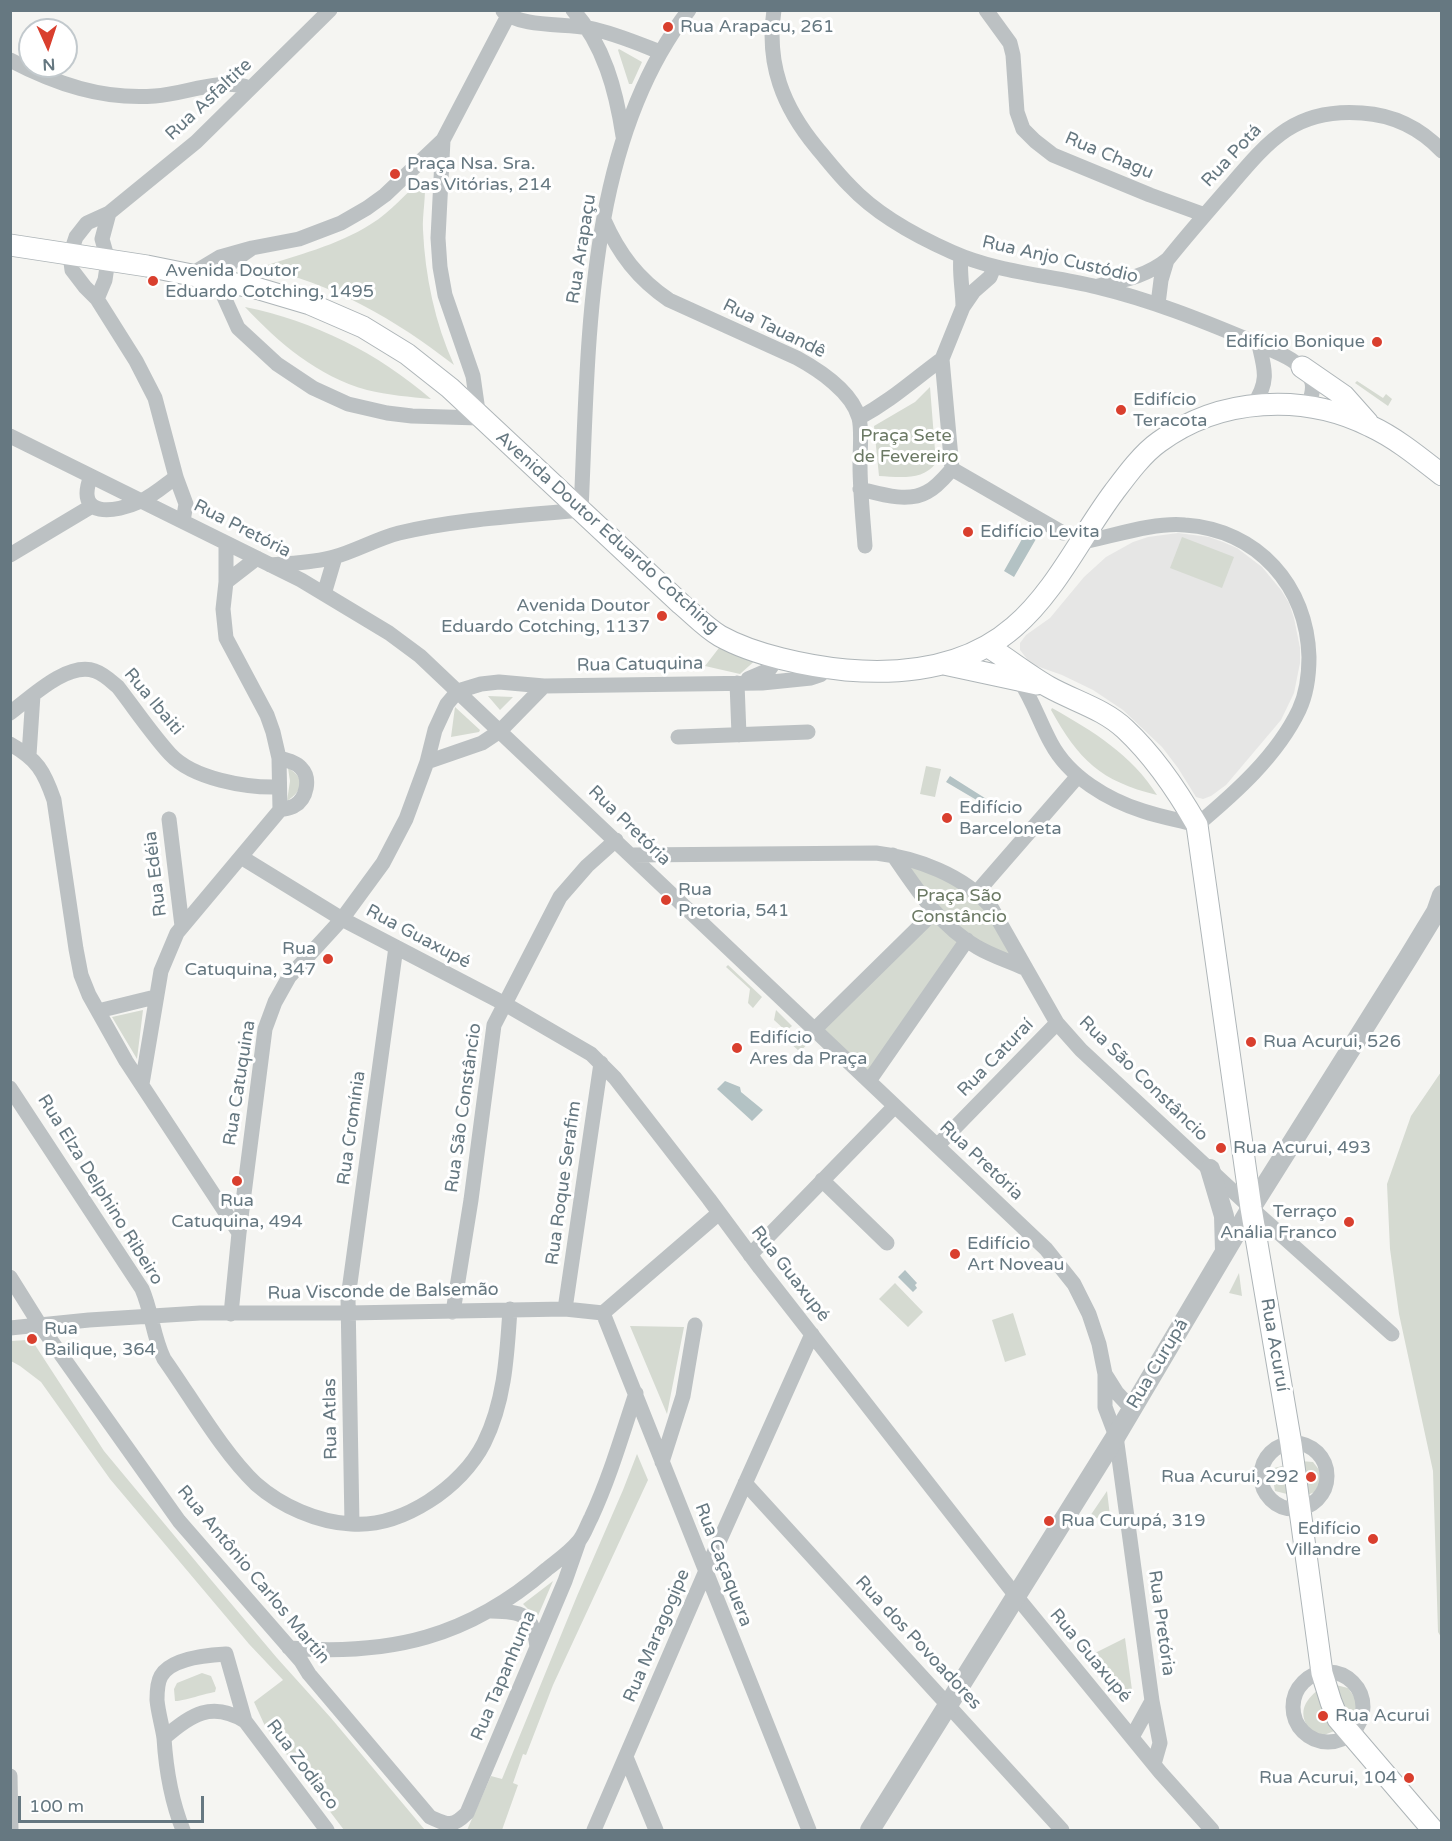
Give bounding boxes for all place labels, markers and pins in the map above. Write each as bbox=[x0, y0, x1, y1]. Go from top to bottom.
place label: Rua Arapacu, 261 bbox=[680, 16, 834, 38]
marker: Rua Arapacu, 261 bbox=[661, 20, 675, 34]
place label: Praça Nsa. Sra. Das Vitórias, 214 bbox=[407, 153, 552, 195]
marker: Praça Nsa. Sra. Das Vitórias, 214 bbox=[388, 167, 402, 181]
place label: Avenida Doutor Eduardo Cotching, 1495 bbox=[165, 260, 374, 302]
marker: Avenida Doutor Eduardo Cotching, 1495 bbox=[146, 274, 160, 288]
place label: Edifício Bonique bbox=[1226, 331, 1365, 353]
marker: Edifício Bonique bbox=[1370, 335, 1384, 349]
place label: Edifício Teracota bbox=[1133, 389, 1207, 432]
marker: Edifício Teracota bbox=[1114, 403, 1128, 417]
place label: Edifício Levita bbox=[980, 521, 1100, 543]
marker: Edifício Levita bbox=[961, 525, 975, 539]
place label: Avenida Doutor Eduardo Cotching, 1137 bbox=[441, 595, 650, 638]
marker: Avenida Doutor Eduardo Cotching, 1137 bbox=[655, 609, 669, 623]
place label: Edifício Barceloneta bbox=[959, 797, 1061, 840]
marker: Edifício Barceloneta bbox=[940, 811, 954, 825]
place label: Rua Pretoria, 541 bbox=[678, 879, 789, 922]
marker: Rua Pretoria, 541 bbox=[659, 893, 673, 907]
place label: Rua Catuquina, 347 bbox=[185, 938, 316, 980]
marker: Rua Catuquina, 347 bbox=[321, 952, 335, 966]
place label: Edifício Ares da Praça bbox=[749, 1027, 867, 1070]
place label: Rua Acurui, 526 bbox=[1263, 1031, 1401, 1053]
marker: Rua Acurui, 526 bbox=[1244, 1035, 1258, 1049]
marker: Edifício Ares da Praça bbox=[730, 1041, 744, 1055]
place label: Rua Acurui, 493 bbox=[1233, 1137, 1371, 1159]
marker: Rua Acurui, 493 bbox=[1214, 1141, 1228, 1155]
marker: Rua Catuquina, 494 bbox=[230, 1174, 244, 1188]
place label: Rua Catuquina, 494 bbox=[171, 1190, 303, 1232]
place label: Terraço Anália Franco bbox=[1220, 1201, 1337, 1244]
marker: Terraço Anália Franco bbox=[1342, 1215, 1356, 1229]
place label: Edifício Art Noveau bbox=[967, 1233, 1064, 1276]
marker: Edifício Art Noveau bbox=[948, 1247, 962, 1261]
place label: Rua Bailique, 364 bbox=[44, 1318, 156, 1360]
marker: Rua Bailique, 364 bbox=[25, 1332, 39, 1346]
place label: Rua Acurui, 292 bbox=[1161, 1466, 1299, 1488]
marker: Rua Acurui, 292 bbox=[1304, 1470, 1318, 1484]
place label: Rua Curupá, 319 bbox=[1061, 1510, 1205, 1532]
marker: Rua Curupá, 319 bbox=[1042, 1514, 1056, 1528]
place label: Edifício Villandre bbox=[1286, 1518, 1361, 1561]
marker: Edifício Villandre bbox=[1366, 1532, 1380, 1546]
place label: Rua Acurui bbox=[1335, 1705, 1430, 1727]
marker: Rua Acurui bbox=[1316, 1709, 1330, 1723]
place label: Rua Acurui, 104 bbox=[1259, 1767, 1397, 1789]
marker: Rua Acurui, 104 bbox=[1402, 1771, 1416, 1785]

